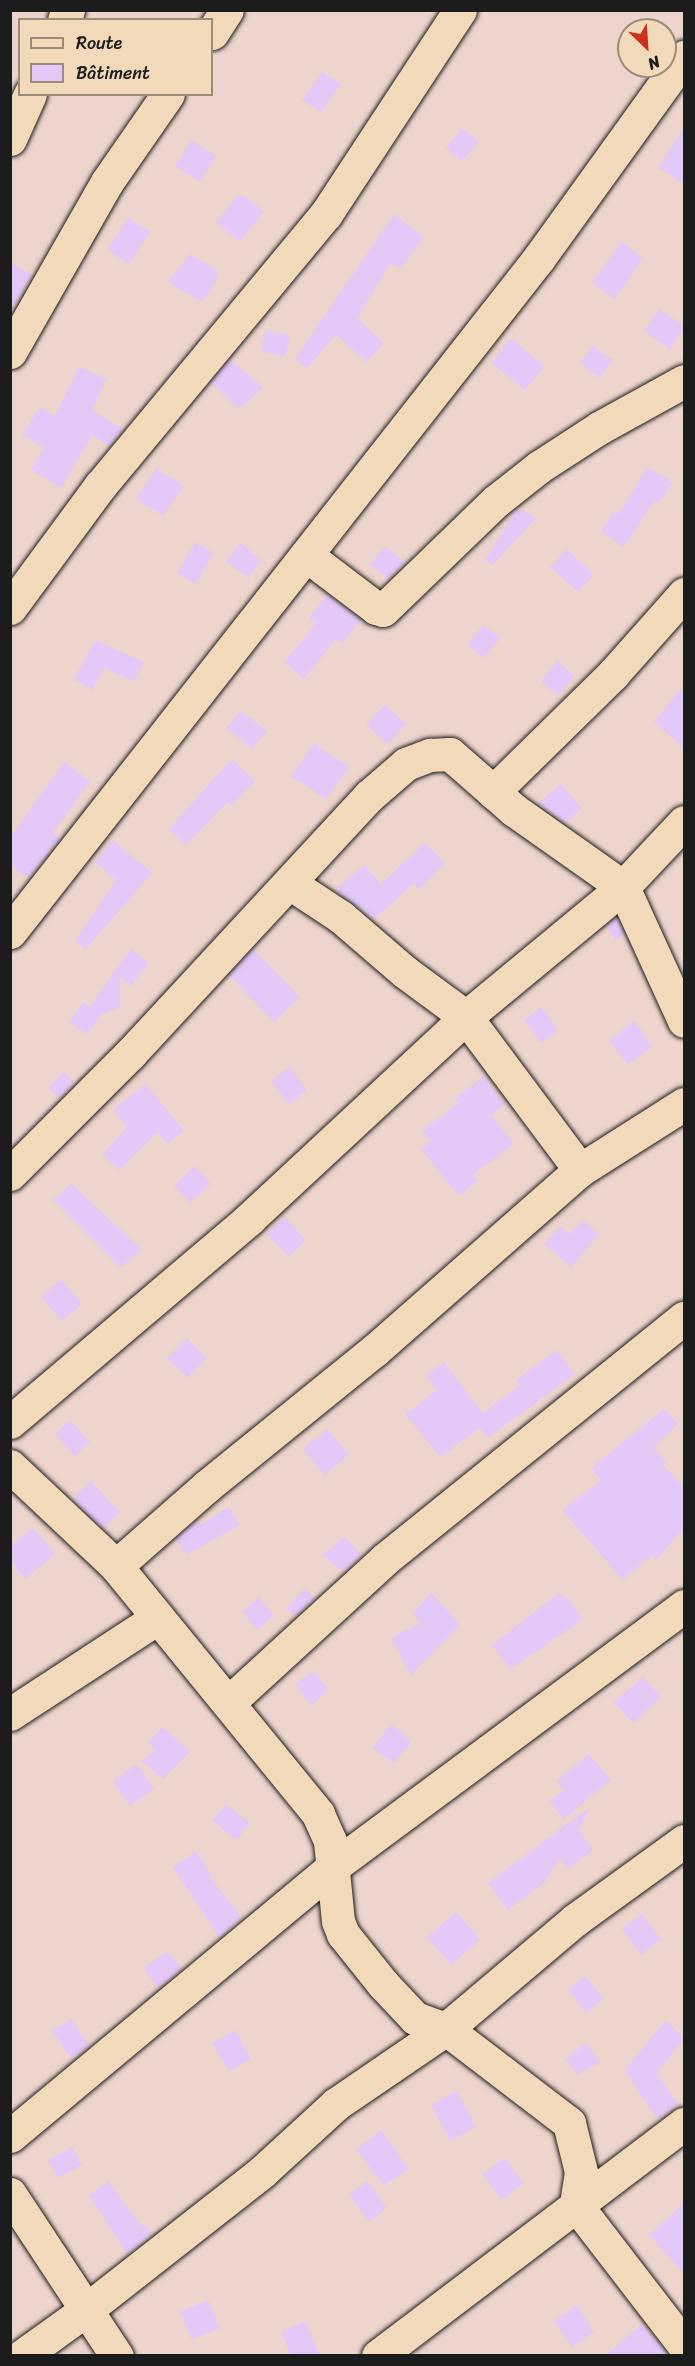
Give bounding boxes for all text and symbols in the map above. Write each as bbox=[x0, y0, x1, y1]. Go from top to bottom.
legend bbox=[18, 18, 213, 96]
north arrow bbox=[617, 18, 677, 78]
text: Route bbox=[76, 27, 122, 59]
text: N bbox=[643, 47, 665, 78]
text: Bâtiment bbox=[76, 57, 150, 89]

